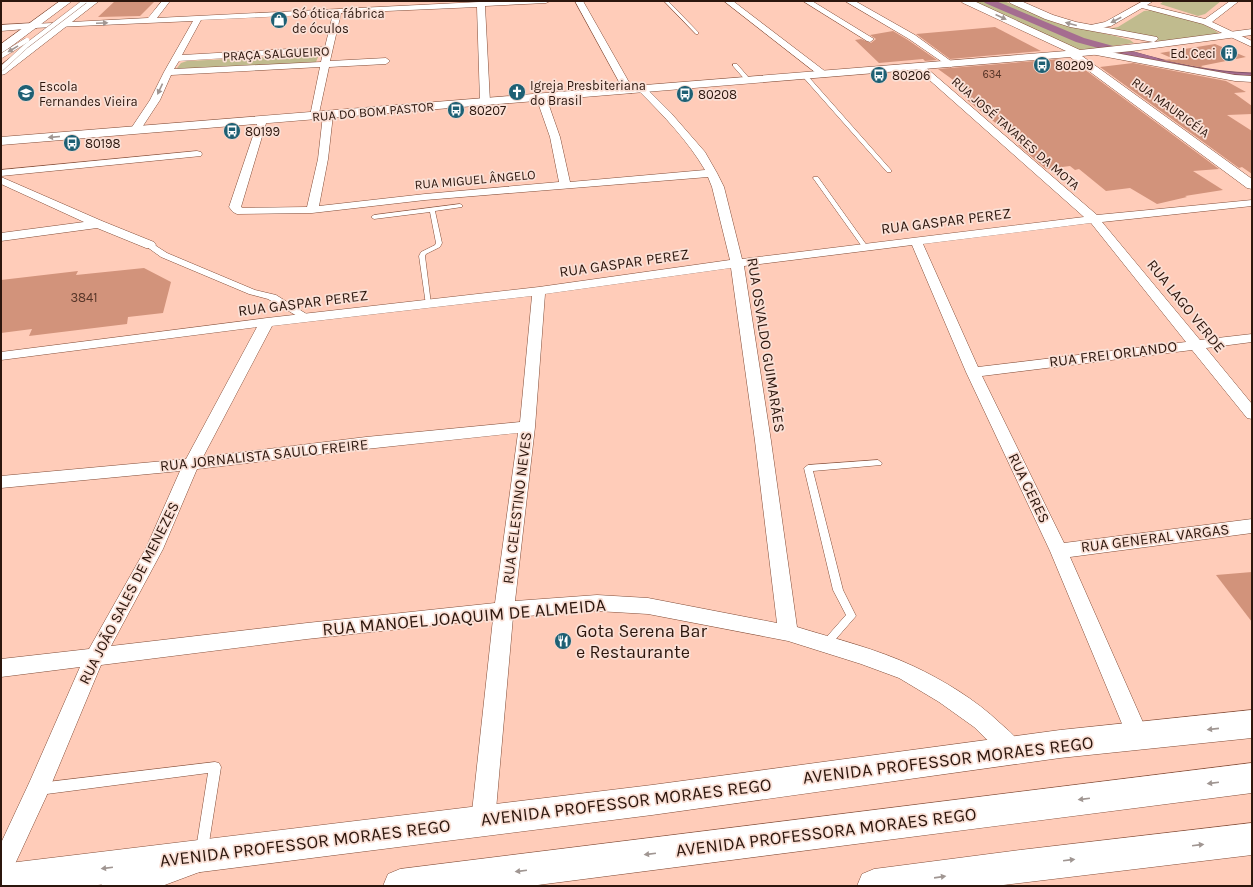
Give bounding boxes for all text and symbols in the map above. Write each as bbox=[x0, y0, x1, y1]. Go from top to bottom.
place label: Só ótica fábrica de óculos bbox=[292, 6, 385, 36]
shop icon: Só ótica fábrica de óculos bbox=[269, 10, 289, 30]
one-way arrow bbox=[995, 14, 1007, 20]
one-way arrow bbox=[1110, 17, 1122, 23]
one-way arrow bbox=[96, 19, 108, 26]
one-way arrow bbox=[1065, 21, 1077, 27]
street label: PRAÇA SALGUEIRO bbox=[222, 43, 330, 64]
building icon: Ed. Ceci bbox=[1219, 43, 1239, 63]
one-way arrow bbox=[7, 45, 19, 52]
place label: Ed. Ceci bbox=[1170, 46, 1216, 61]
bus stop icon: 80209 bbox=[1032, 55, 1052, 75]
place label: 80209 bbox=[1055, 58, 1094, 73]
bus stop icon: 80206 bbox=[869, 65, 889, 85]
place label: 80206 bbox=[892, 68, 930, 83]
house number: 634 bbox=[983, 68, 1001, 81]
street label: RUA JOSÉ TAVARES DA MOTA bbox=[949, 72, 1084, 193]
street label: RUA MAURICÉIA bbox=[1129, 73, 1214, 141]
place label: Igreja Presbiteriana do Brasil bbox=[530, 78, 646, 108]
place label: Escola Fernandes Vieira bbox=[39, 79, 138, 109]
church icon: Igreja Presbiteriana do Brasil bbox=[507, 82, 527, 102]
school or university icon: Escola Fernandes Vieira bbox=[16, 83, 36, 103]
one-way arrow bbox=[157, 83, 163, 95]
bus stop icon: 80208 bbox=[675, 84, 695, 104]
place label: 80208 bbox=[698, 87, 737, 102]
street label: RUA DO BOM PASTOR bbox=[311, 99, 435, 124]
bus stop icon: 80207 bbox=[446, 100, 466, 120]
place label: 80207 bbox=[469, 103, 506, 118]
bus stop icon: 80199 bbox=[222, 121, 242, 141]
place label: 80199 bbox=[245, 124, 280, 139]
one-way arrow bbox=[48, 133, 60, 140]
bus stop icon: 80198 bbox=[62, 133, 82, 153]
place label: 80198 bbox=[85, 136, 121, 151]
street label: RUA MIGUEL ÂNGELO bbox=[414, 166, 536, 192]
street label: RUA GASPAR PEREZ bbox=[880, 204, 1012, 238]
street label: RUA GASPAR PEREZ bbox=[558, 245, 690, 281]
street label: RUA OSVALDO GUIMARÃES bbox=[743, 256, 789, 434]
street label: RUA LAGO VERDE bbox=[1143, 256, 1229, 356]
street label: RUA GASPAR PEREZ bbox=[237, 286, 369, 320]
house number: 3841 bbox=[70, 290, 98, 305]
street label: RUA FREI ORLANDO bbox=[1048, 337, 1178, 371]
street label: RUA CELESTINO NEVES bbox=[499, 431, 535, 585]
street label: RUA JORNALISTA SAULO FREIRE bbox=[159, 435, 369, 475]
street label: RUA CERES bbox=[1004, 450, 1054, 526]
street label: RUA JOÃO SALES DE MENEZES bbox=[75, 499, 183, 687]
street label: RUA GENERAL VARGAS bbox=[1080, 520, 1230, 556]
street label: RUA MANOEL JOAQUIM DE ALMEIDA bbox=[321, 594, 607, 640]
place label: Gota Serena Bar e Restaurante bbox=[576, 620, 707, 663]
restaurant icon: Gota Serena Bar e Restaurante bbox=[553, 631, 573, 651]
one-way arrow bbox=[1207, 725, 1219, 732]
street label: AVENIDA PROFESSOR MORAES REGO bbox=[801, 731, 1095, 789]
street label: AVENIDA PROFESSOR MORAES REGO bbox=[479, 773, 773, 831]
one-way arrow bbox=[1207, 780, 1219, 786]
one-way arrow bbox=[1078, 796, 1090, 802]
street label: AVENIDA PROFESSORA MORAES REGO bbox=[674, 803, 978, 861]
street label: AVENIDA PROFESSOR MORAES REGO bbox=[158, 814, 452, 872]
one-way arrow bbox=[1192, 842, 1204, 848]
one-way arrow bbox=[644, 851, 656, 857]
one-way arrow bbox=[1063, 857, 1075, 863]
one-way arrow bbox=[101, 864, 113, 871]
one-way arrow bbox=[515, 868, 527, 874]
one-way arrow bbox=[934, 874, 946, 880]

